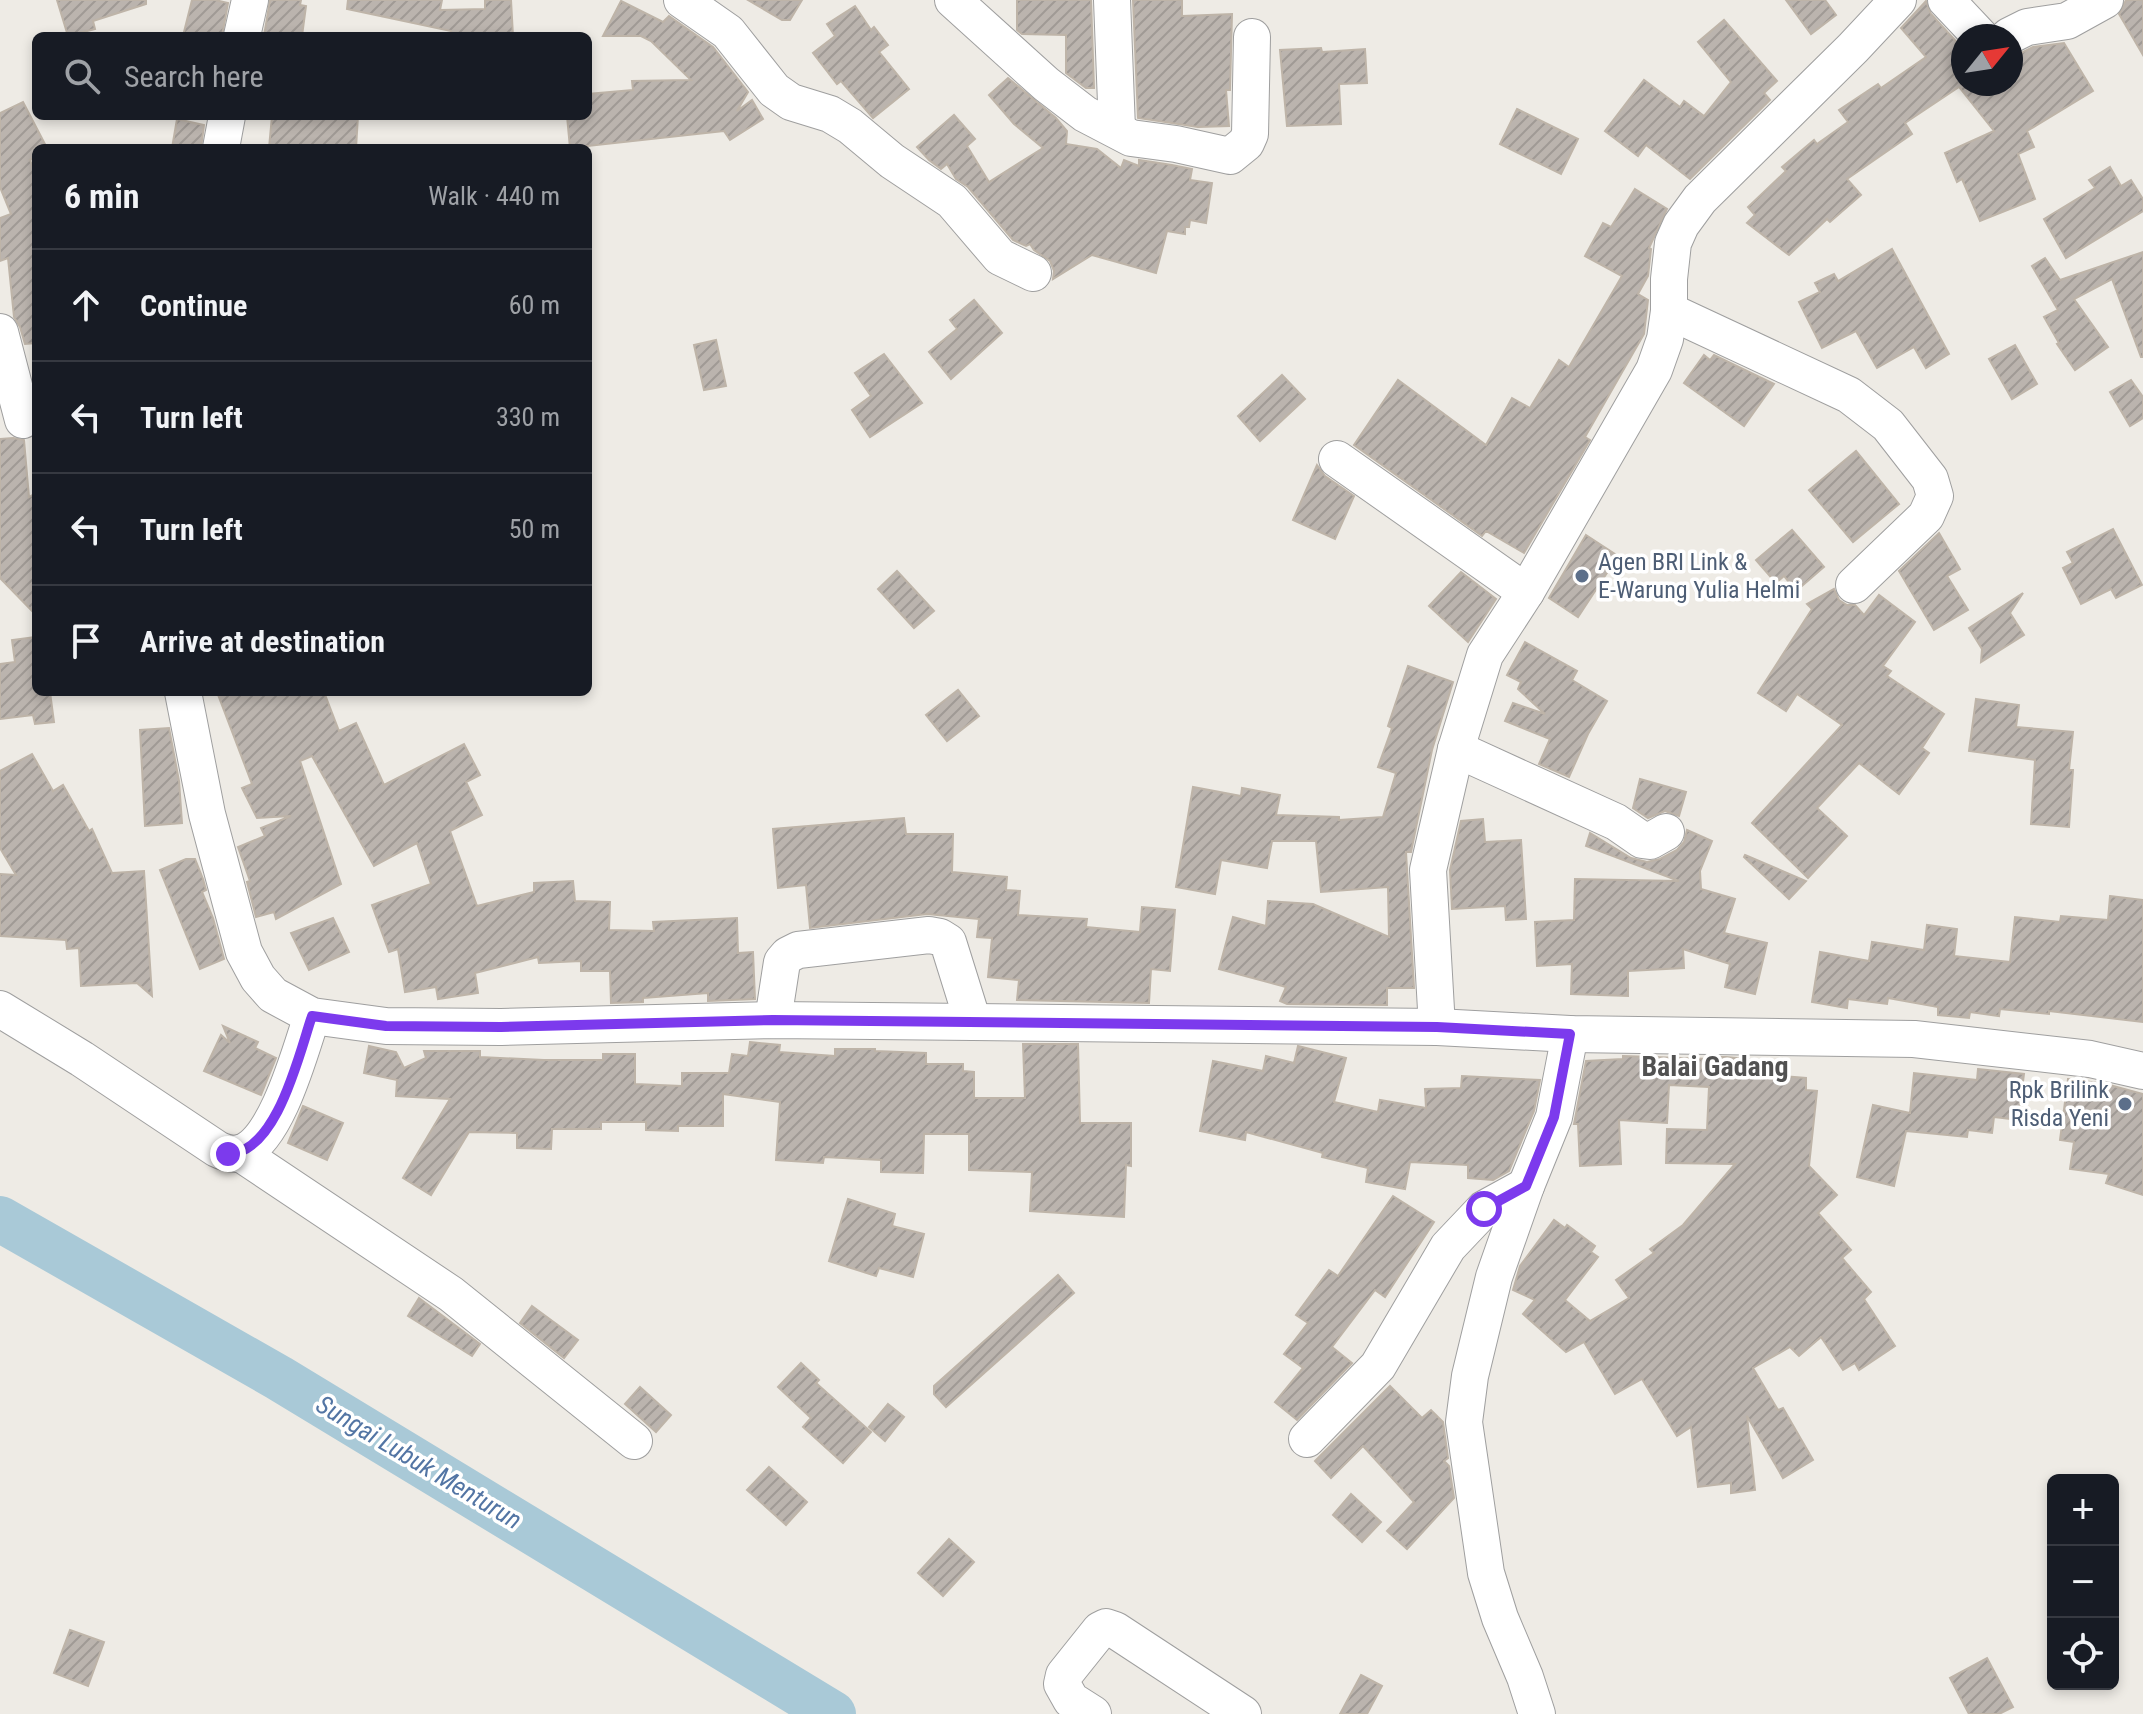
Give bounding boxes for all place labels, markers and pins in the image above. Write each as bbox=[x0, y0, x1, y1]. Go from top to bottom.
place label: Agen BRI Link & E-Warung Yulia Helmi bbox=[1598, 548, 1800, 604]
marker: Agen BRI Link & E-Warung Yulia Helmi bbox=[1573, 567, 1591, 585]
place label: Rpk Brilink Risda Yeni bbox=[2009, 1076, 2109, 1132]
marker: Rpk Brilink Risda Yeni bbox=[2116, 1095, 2134, 1113]

